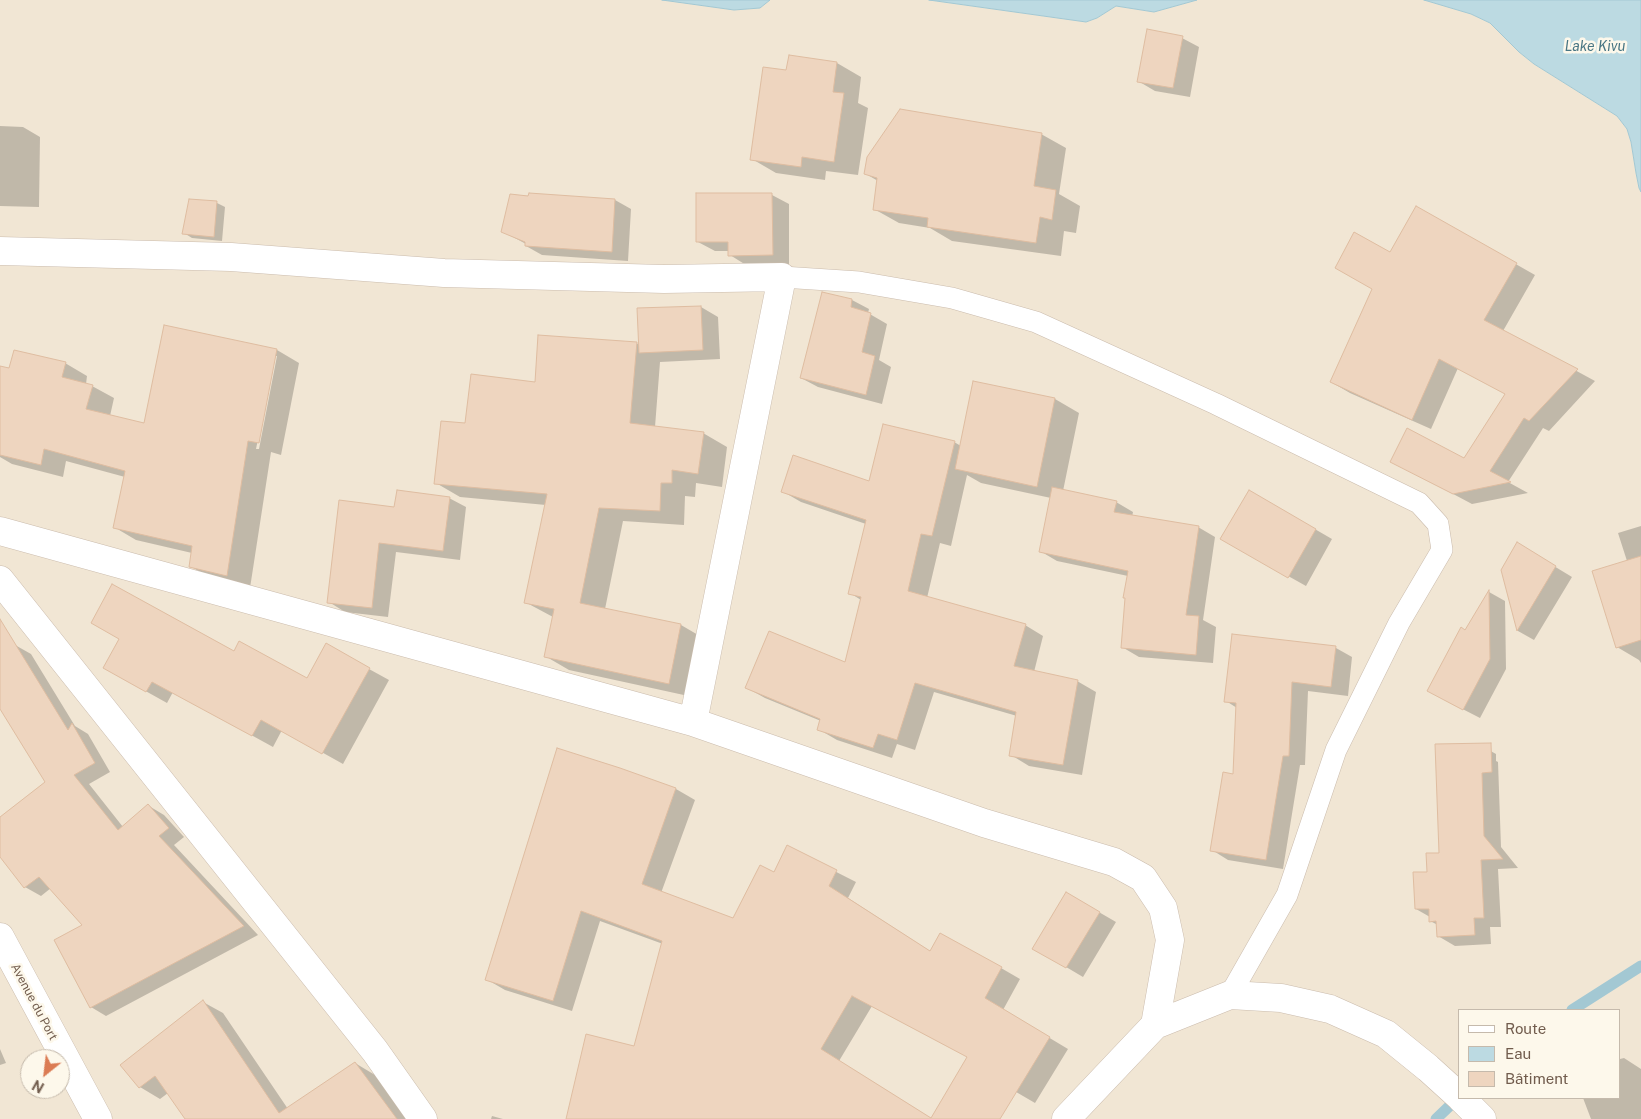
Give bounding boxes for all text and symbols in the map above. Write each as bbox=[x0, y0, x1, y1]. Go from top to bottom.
water label: Lake Kivu bbox=[1565, 39, 1625, 55]
street label: Avenue du Port bbox=[8, 961, 60, 1043]
legend bbox=[1458, 1009, 1621, 1099]
text: Route bbox=[1505, 1020, 1546, 1037]
text: Eau bbox=[1505, 1045, 1531, 1062]
north arrow bbox=[20, 1049, 70, 1099]
text: Bâtiment bbox=[1505, 1070, 1568, 1087]
text: N bbox=[30, 1077, 47, 1096]

